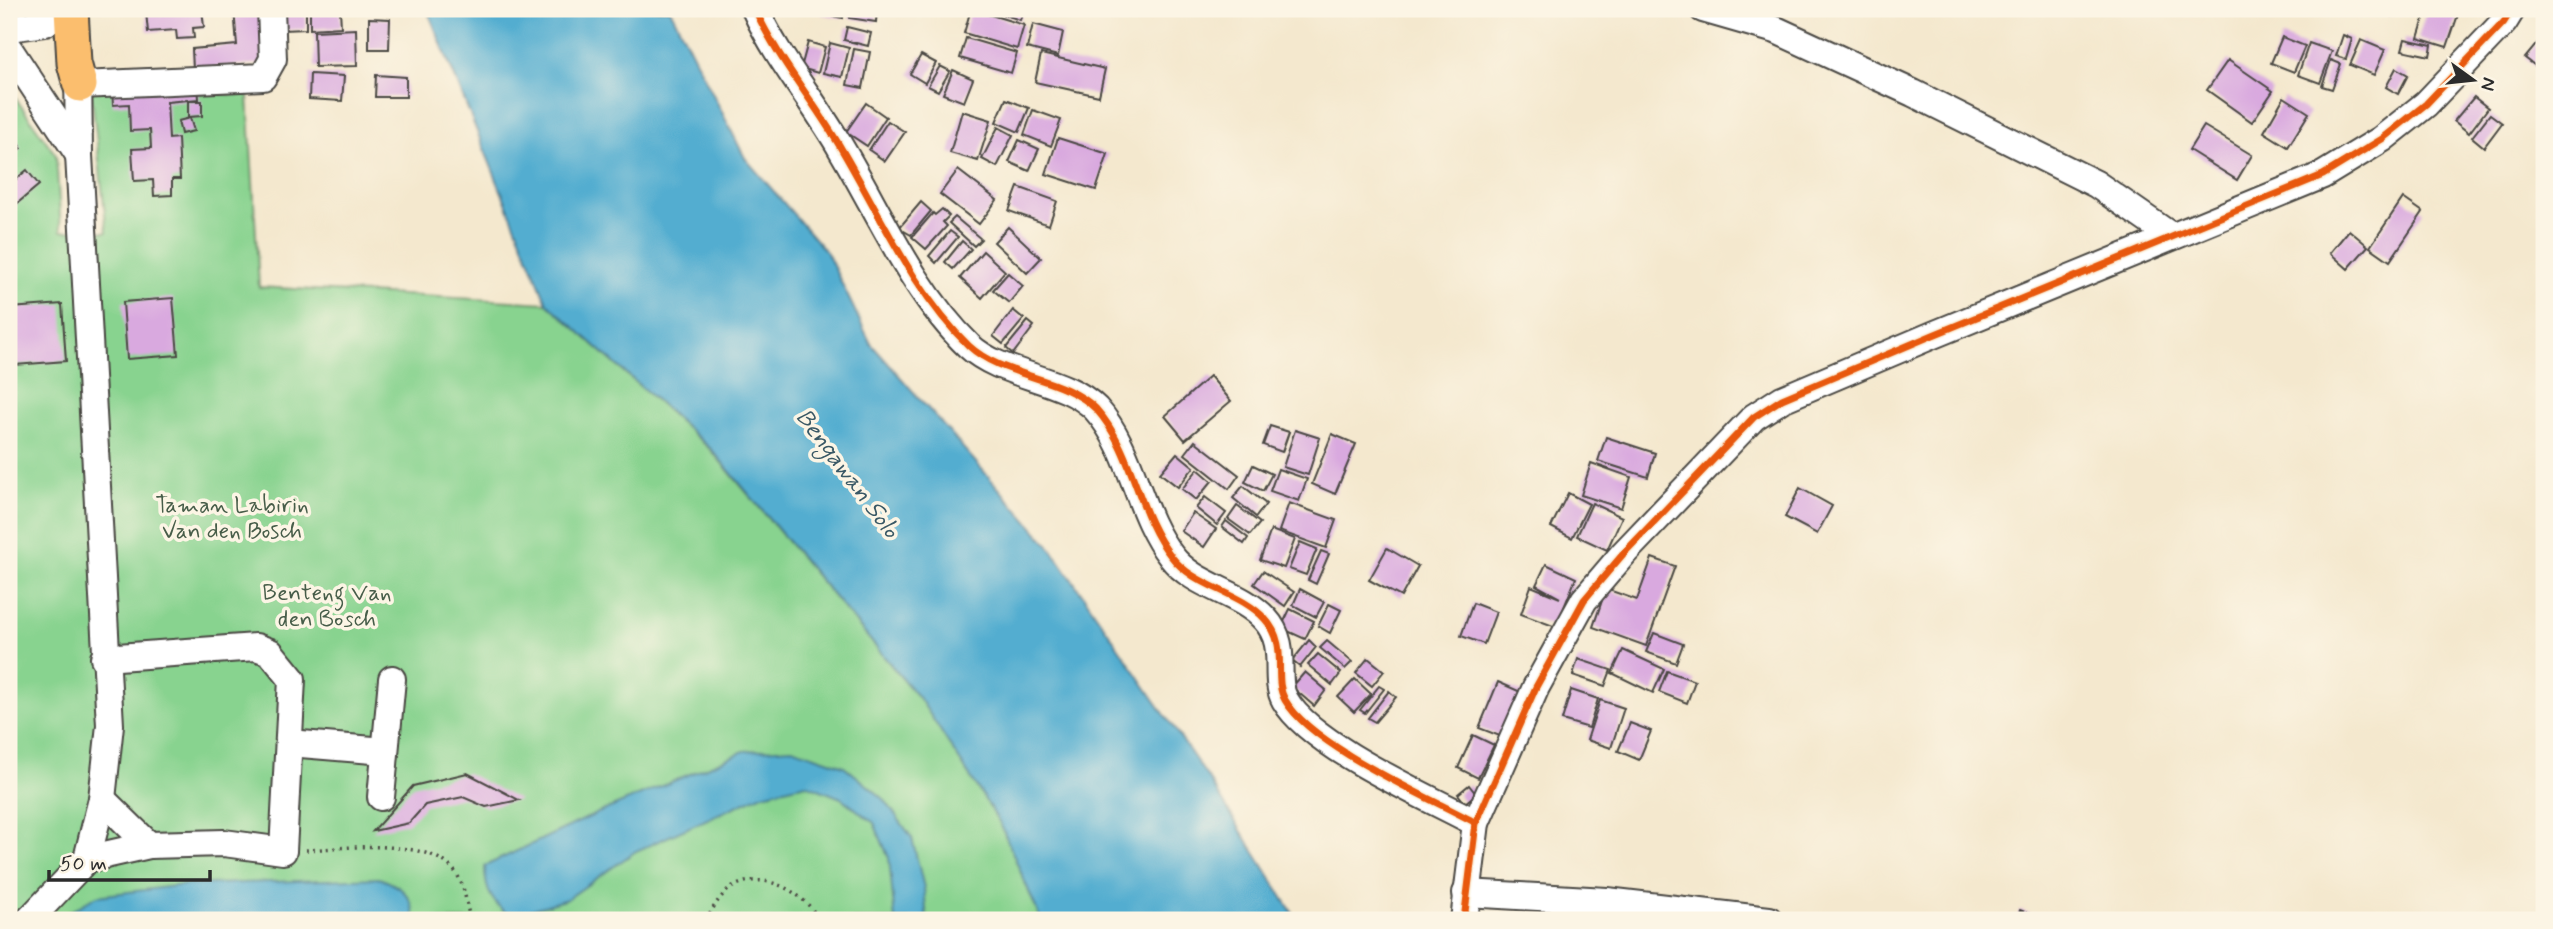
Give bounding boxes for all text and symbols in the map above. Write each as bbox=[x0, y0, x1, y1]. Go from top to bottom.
north arrow bbox=[2438, 46, 2508, 116]
text: N bbox=[2474, 75, 2502, 93]
water label: Bengawan Solo bbox=[786, 403, 906, 547]
park label: Taman Labirin Van den Bosch bbox=[155, 491, 309, 547]
park label: Benteng Van den Bosch bbox=[262, 579, 392, 635]
scale bar bbox=[49, 838, 210, 882]
text: 50 m bbox=[60, 850, 107, 878]

